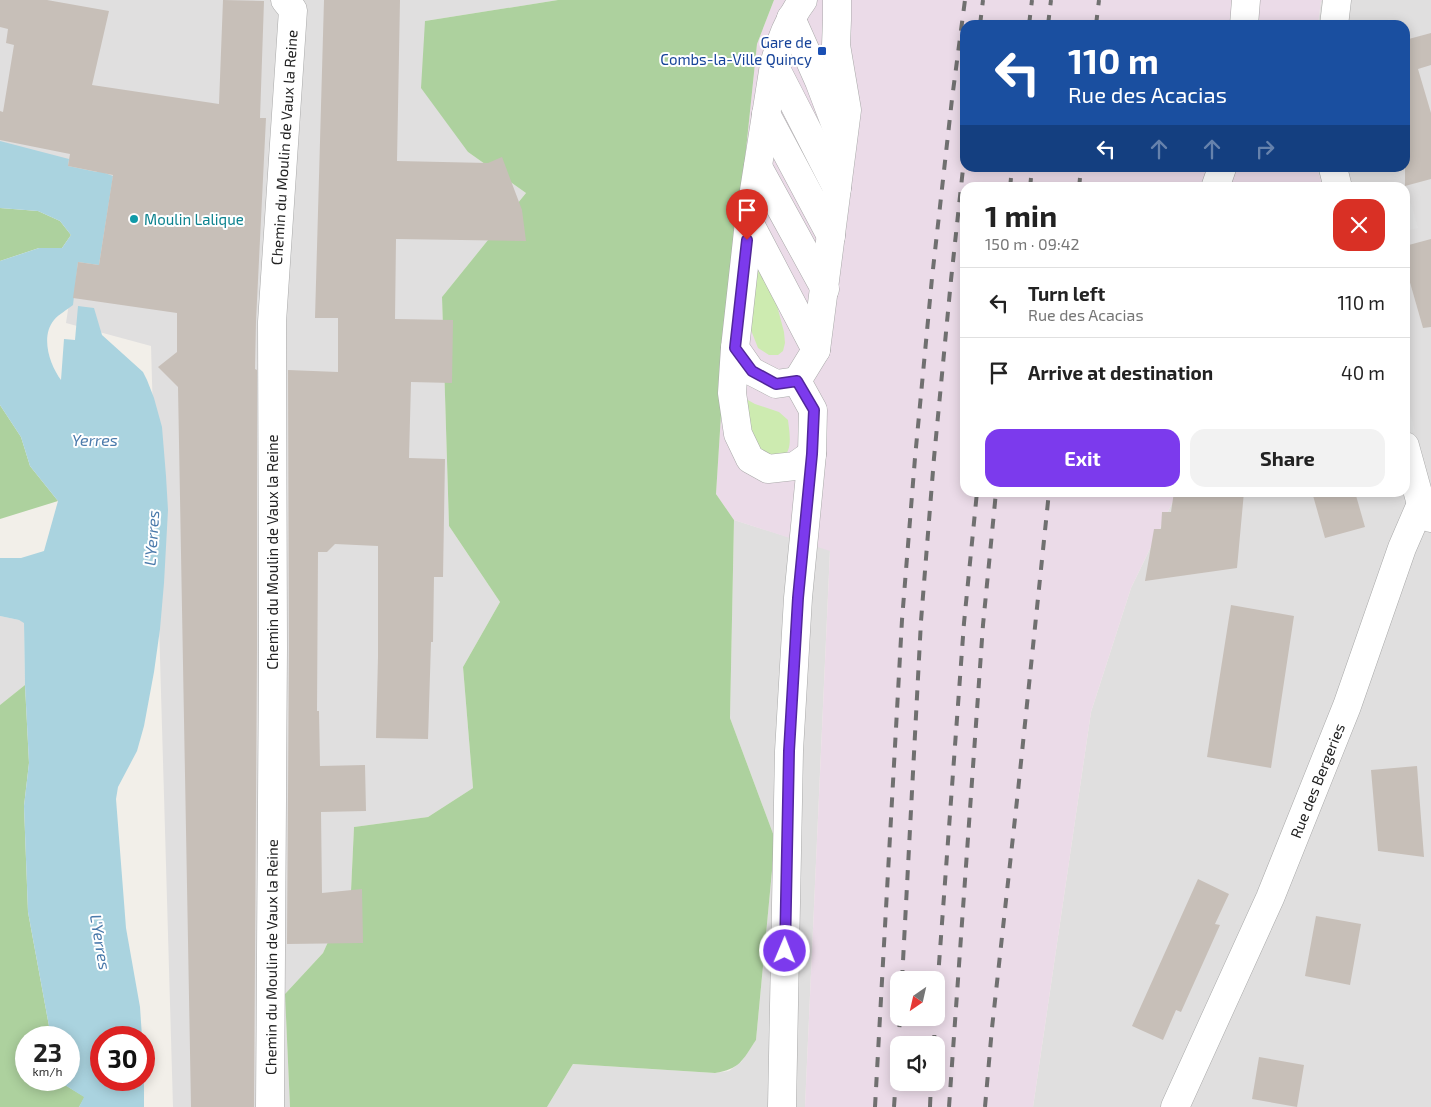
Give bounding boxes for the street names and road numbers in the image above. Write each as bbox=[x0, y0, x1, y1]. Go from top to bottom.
street label: Chemin du Moulin de Vaux la Reine bbox=[267, 29, 301, 266]
street label: Chemin du Moulin de Vaux la Reine bbox=[263, 434, 281, 670]
street label: Rue des Bergeries bbox=[1286, 721, 1348, 841]
street label: Chemin du Moulin de Vaux la Reine bbox=[261, 839, 281, 1075]

